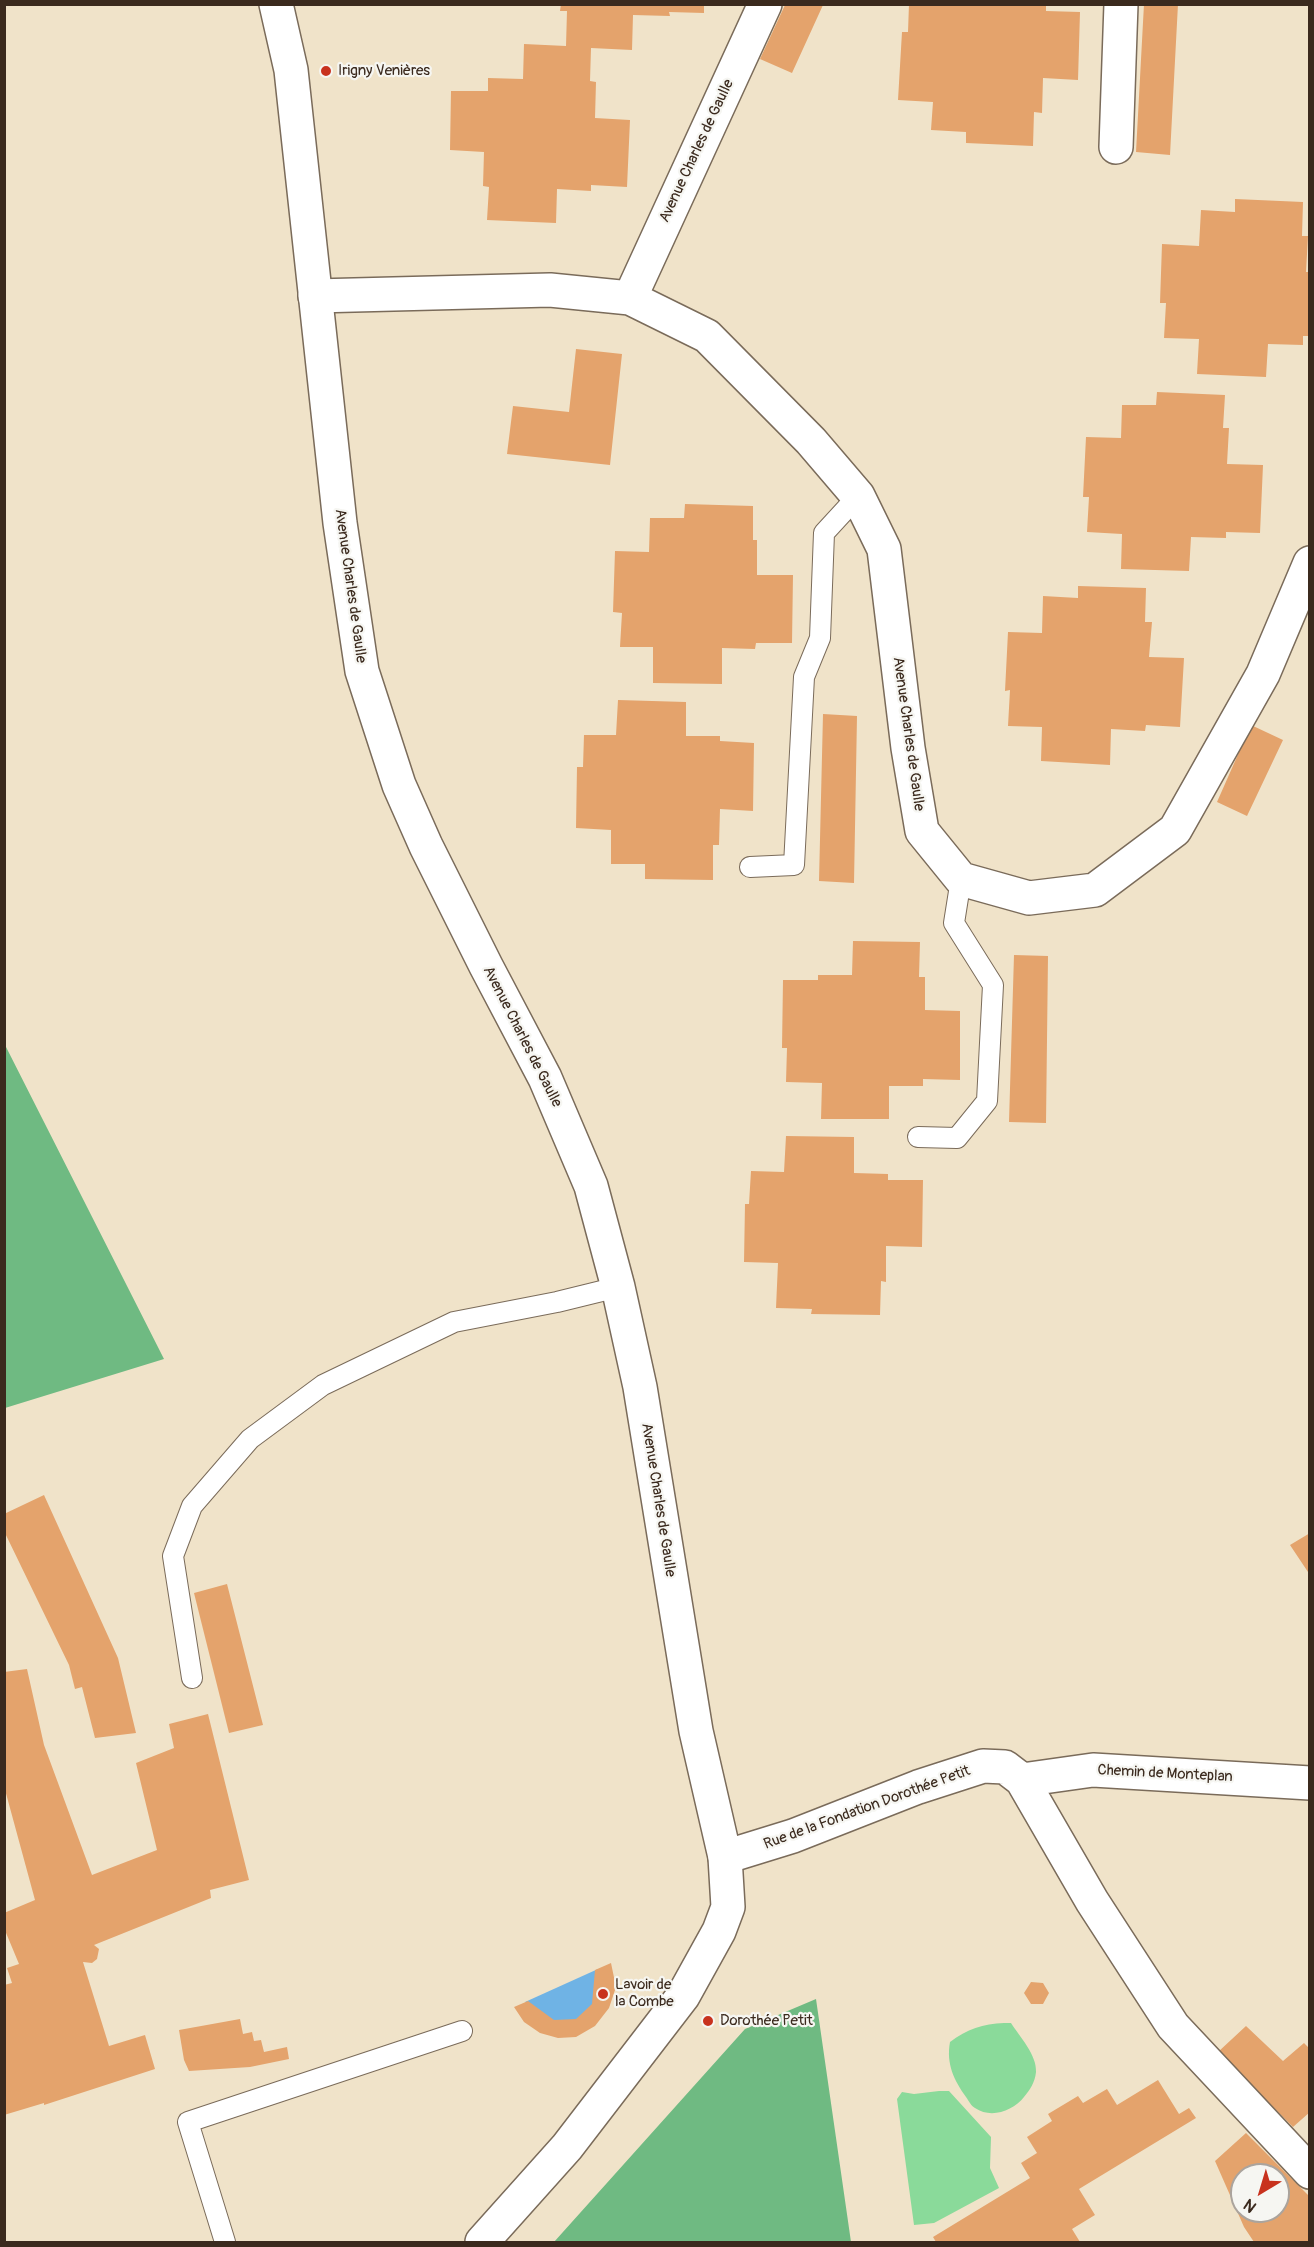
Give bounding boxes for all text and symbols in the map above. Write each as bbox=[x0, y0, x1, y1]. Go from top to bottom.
place label: Irigny Venières bbox=[338, 62, 430, 80]
marker: Irigny Venières bbox=[319, 64, 333, 78]
street label: Avenue Charles de Gaulle bbox=[656, 77, 738, 225]
street label: Avenue Charles de Gaulle bbox=[330, 508, 370, 664]
street label: Avenue Charles de Gaulle bbox=[888, 656, 928, 812]
street label: Avenue Charles de Gaulle bbox=[479, 964, 565, 1110]
street label: Avenue Charles de Gaulle bbox=[637, 1422, 679, 1578]
street label: Chemin de Monteplan bbox=[1097, 1761, 1233, 1787]
street label: Rue de la Fondation Dorothée Petit bbox=[761, 1762, 973, 1854]
place label: Lavoir de la Combe bbox=[615, 1976, 674, 2011]
marker: Lavoir de la Combe bbox=[596, 1987, 610, 2001]
place label: Dorothée Petit bbox=[720, 2012, 813, 2030]
marker: Dorothée Petit bbox=[701, 2014, 715, 2028]
north arrow bbox=[1230, 2163, 1290, 2223]
text: N bbox=[1240, 2194, 1261, 2217]

